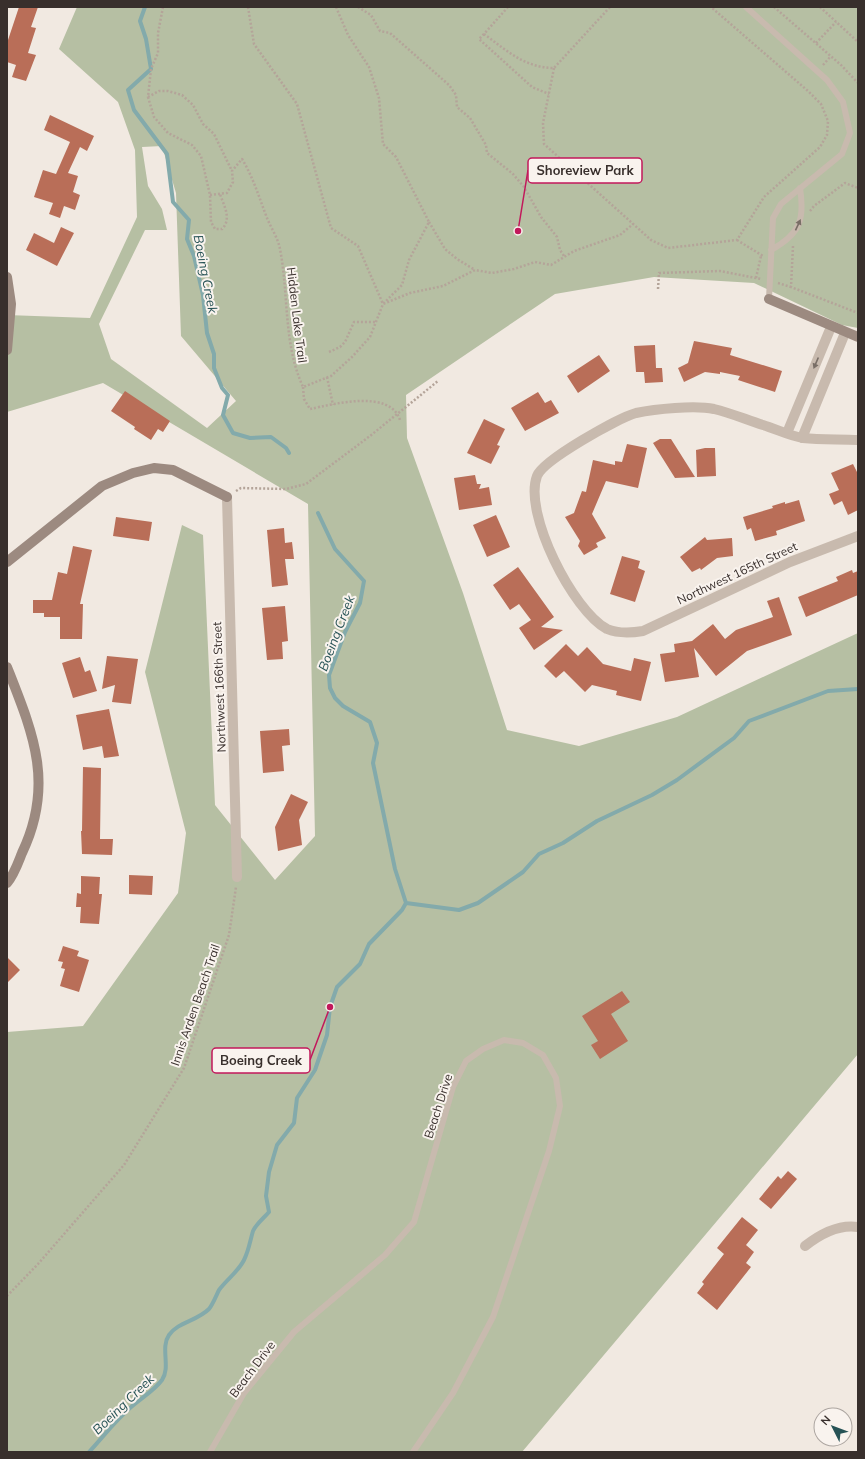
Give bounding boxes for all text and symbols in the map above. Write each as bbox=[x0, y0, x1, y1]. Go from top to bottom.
callout: Shoreview Park bbox=[528, 158, 642, 183]
text: Shoreview Park bbox=[536, 162, 634, 178]
one-way arrow bbox=[795, 219, 801, 231]
water label: Boeing Creek bbox=[191, 233, 222, 315]
street label: Hidden Lake Trail bbox=[284, 266, 310, 364]
one-way arrow bbox=[813, 357, 819, 368]
street label: Northwest 165th Street bbox=[675, 539, 799, 607]
water label: Boeing Creek bbox=[314, 593, 358, 673]
street label: Northwest 166th Street bbox=[209, 621, 229, 753]
street label: Innis Arden Beach Trail bbox=[167, 942, 223, 1068]
callout: Boeing Creek bbox=[212, 1048, 310, 1073]
text: Boeing Creek bbox=[220, 1052, 303, 1068]
street label: Beach Drive bbox=[421, 1072, 455, 1140]
street label: Beach Drive bbox=[226, 1338, 278, 1400]
water label: Boeing Creek bbox=[89, 1370, 157, 1437]
north arrow bbox=[813, 1407, 853, 1447]
text: N bbox=[818, 1413, 834, 1428]

